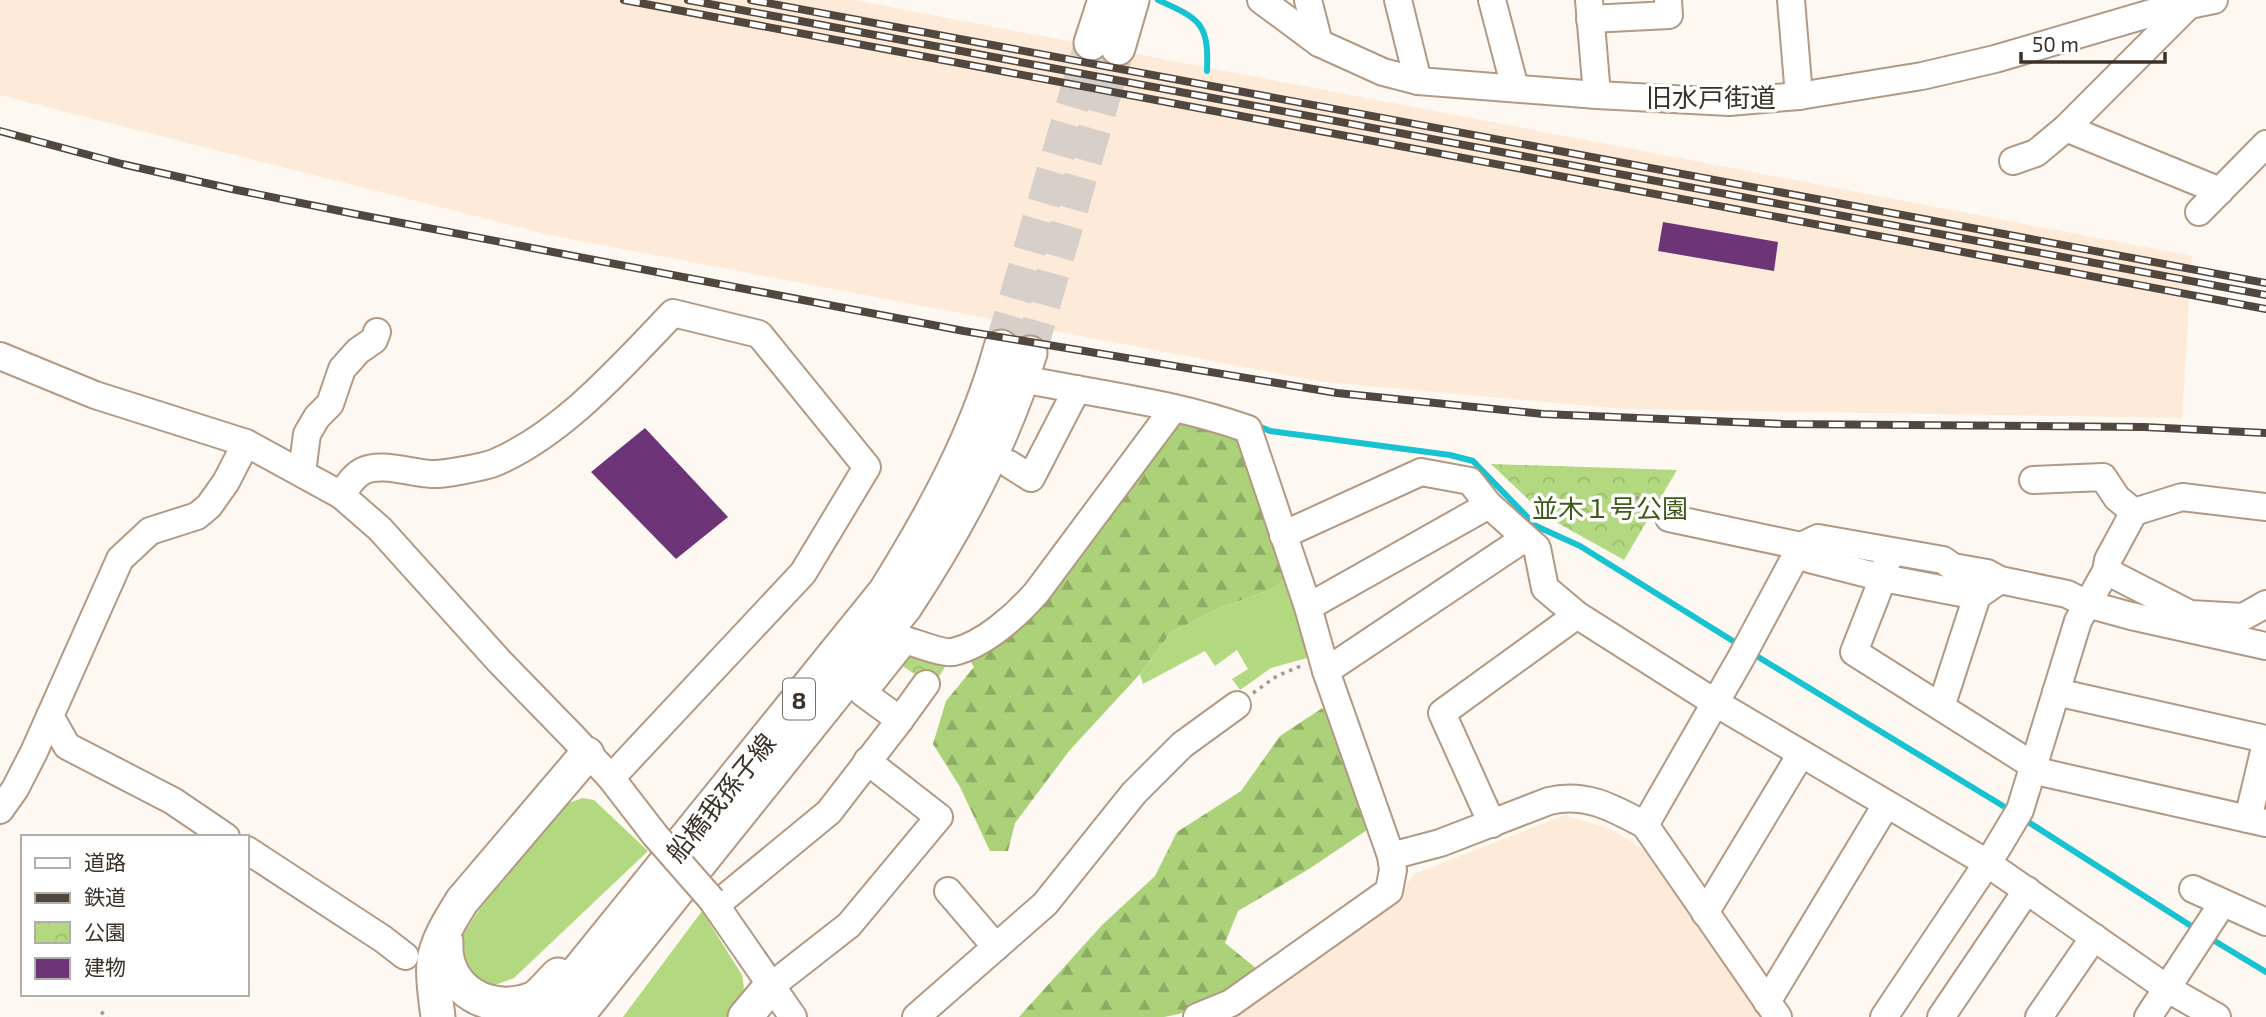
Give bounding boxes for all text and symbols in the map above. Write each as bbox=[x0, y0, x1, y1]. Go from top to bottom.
scale bar bbox=[2021, 21, 2164, 65]
text: 50 m bbox=[2032, 31, 2079, 56]
street label: 旧水戸街道 bbox=[1646, 81, 1776, 112]
park label: 並木１号公園 bbox=[1532, 492, 1688, 523]
road number: 8 bbox=[783, 678, 815, 720]
street label: 船橋我孫子線 bbox=[659, 727, 781, 867]
legend bbox=[21, 835, 248, 996]
text: 道路 bbox=[84, 849, 126, 874]
text: 鉄道 bbox=[84, 884, 126, 909]
text: 公園 bbox=[84, 919, 126, 944]
text: 建物 bbox=[84, 954, 126, 979]

